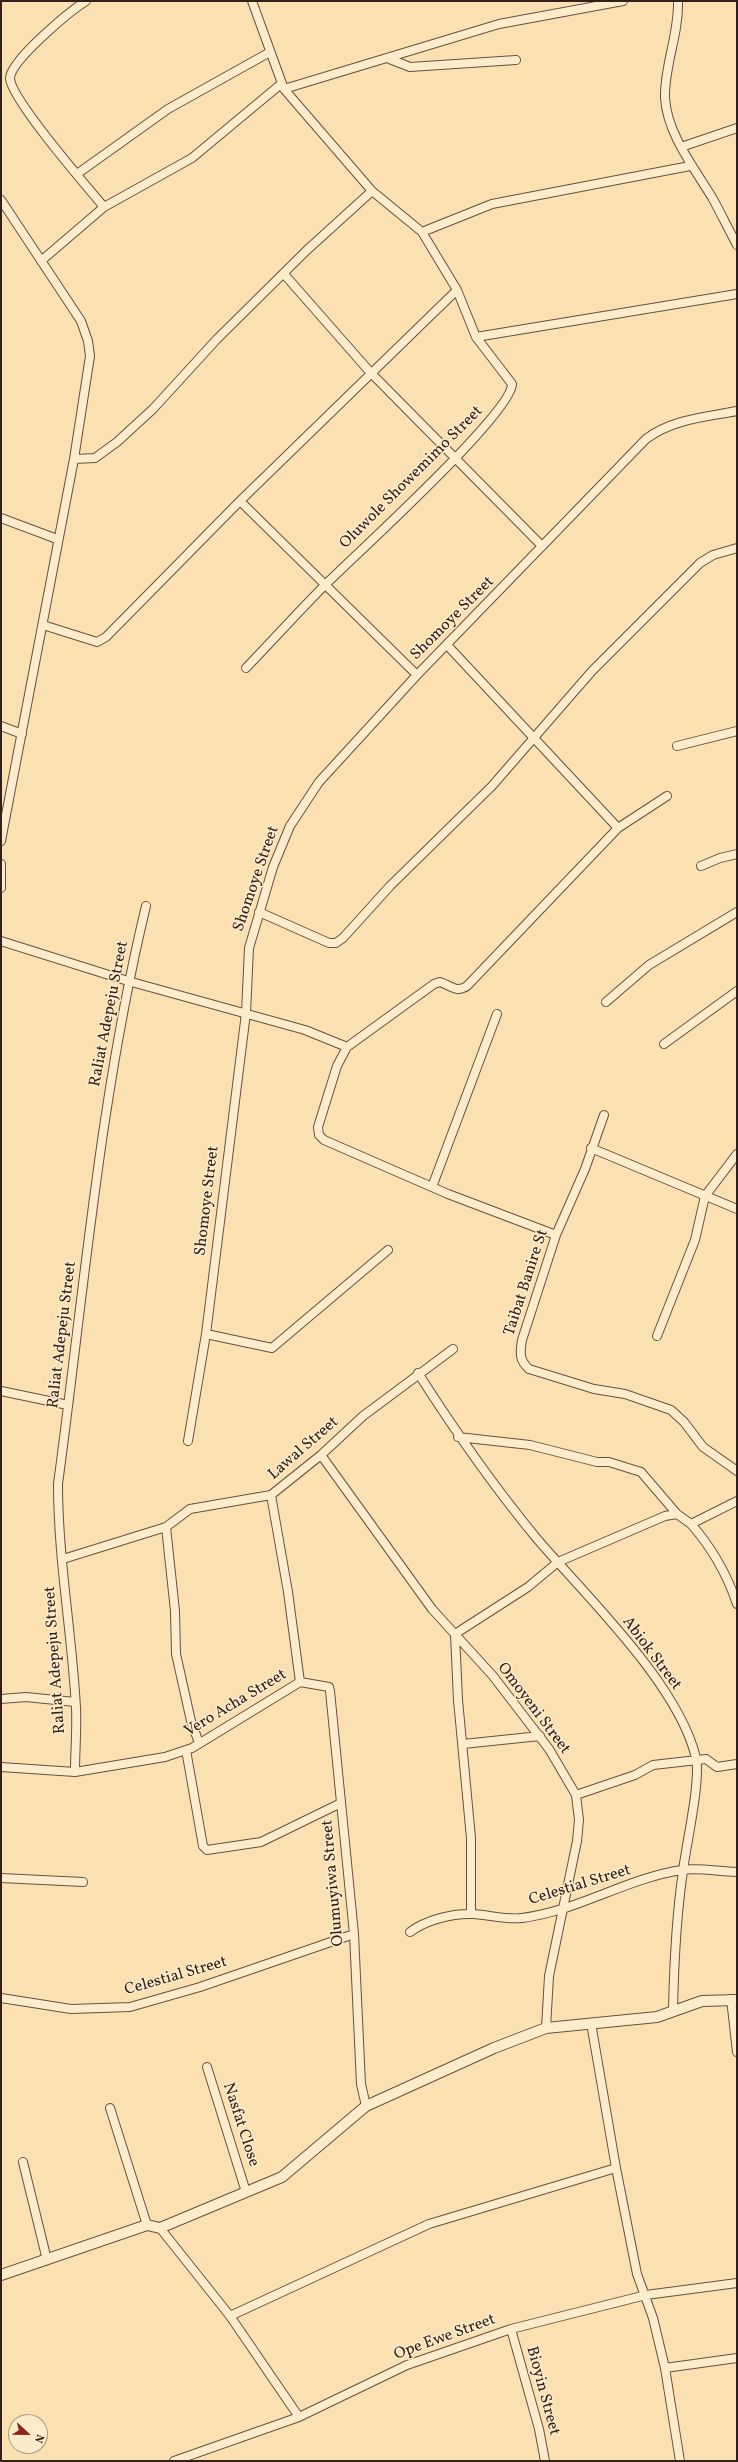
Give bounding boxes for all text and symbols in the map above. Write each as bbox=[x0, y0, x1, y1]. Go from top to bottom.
street label: Oluwole Showemimo Street bbox=[336, 402, 488, 554]
street label: Shomoye Street bbox=[407, 573, 499, 665]
street label: Shomoye Street bbox=[230, 824, 284, 934]
street label: Raliat Adepeju Street bbox=[86, 940, 134, 1088]
street label: Shomoye Street bbox=[192, 1145, 224, 1257]
street label: Taibat Banire St bbox=[501, 1227, 553, 1339]
street label: Raliat Adepeju Street bbox=[44, 1260, 82, 1410]
street label: Lawal Street bbox=[265, 1413, 343, 1485]
street label: Raliat Adepeju Street bbox=[41, 1585, 71, 1735]
street label: Abiok Street bbox=[617, 1613, 685, 1695]
street label: Omoyeni Street bbox=[492, 1659, 574, 1759]
street label: Vero Acha Street bbox=[181, 1666, 291, 1742]
street label: Olumuyiwa Street bbox=[319, 1819, 349, 1947]
street label: Celestial Street bbox=[527, 1861, 633, 1911]
street label: Celestial Street bbox=[123, 1953, 229, 2001]
street label: Nasfat Close bbox=[217, 2081, 263, 2169]
street label: Ope Ewe Street bbox=[392, 2311, 498, 2365]
street label: Bioyin Street bbox=[521, 2344, 563, 2438]
north arrow bbox=[8, 2414, 48, 2454]
text: N bbox=[30, 2432, 47, 2445]

